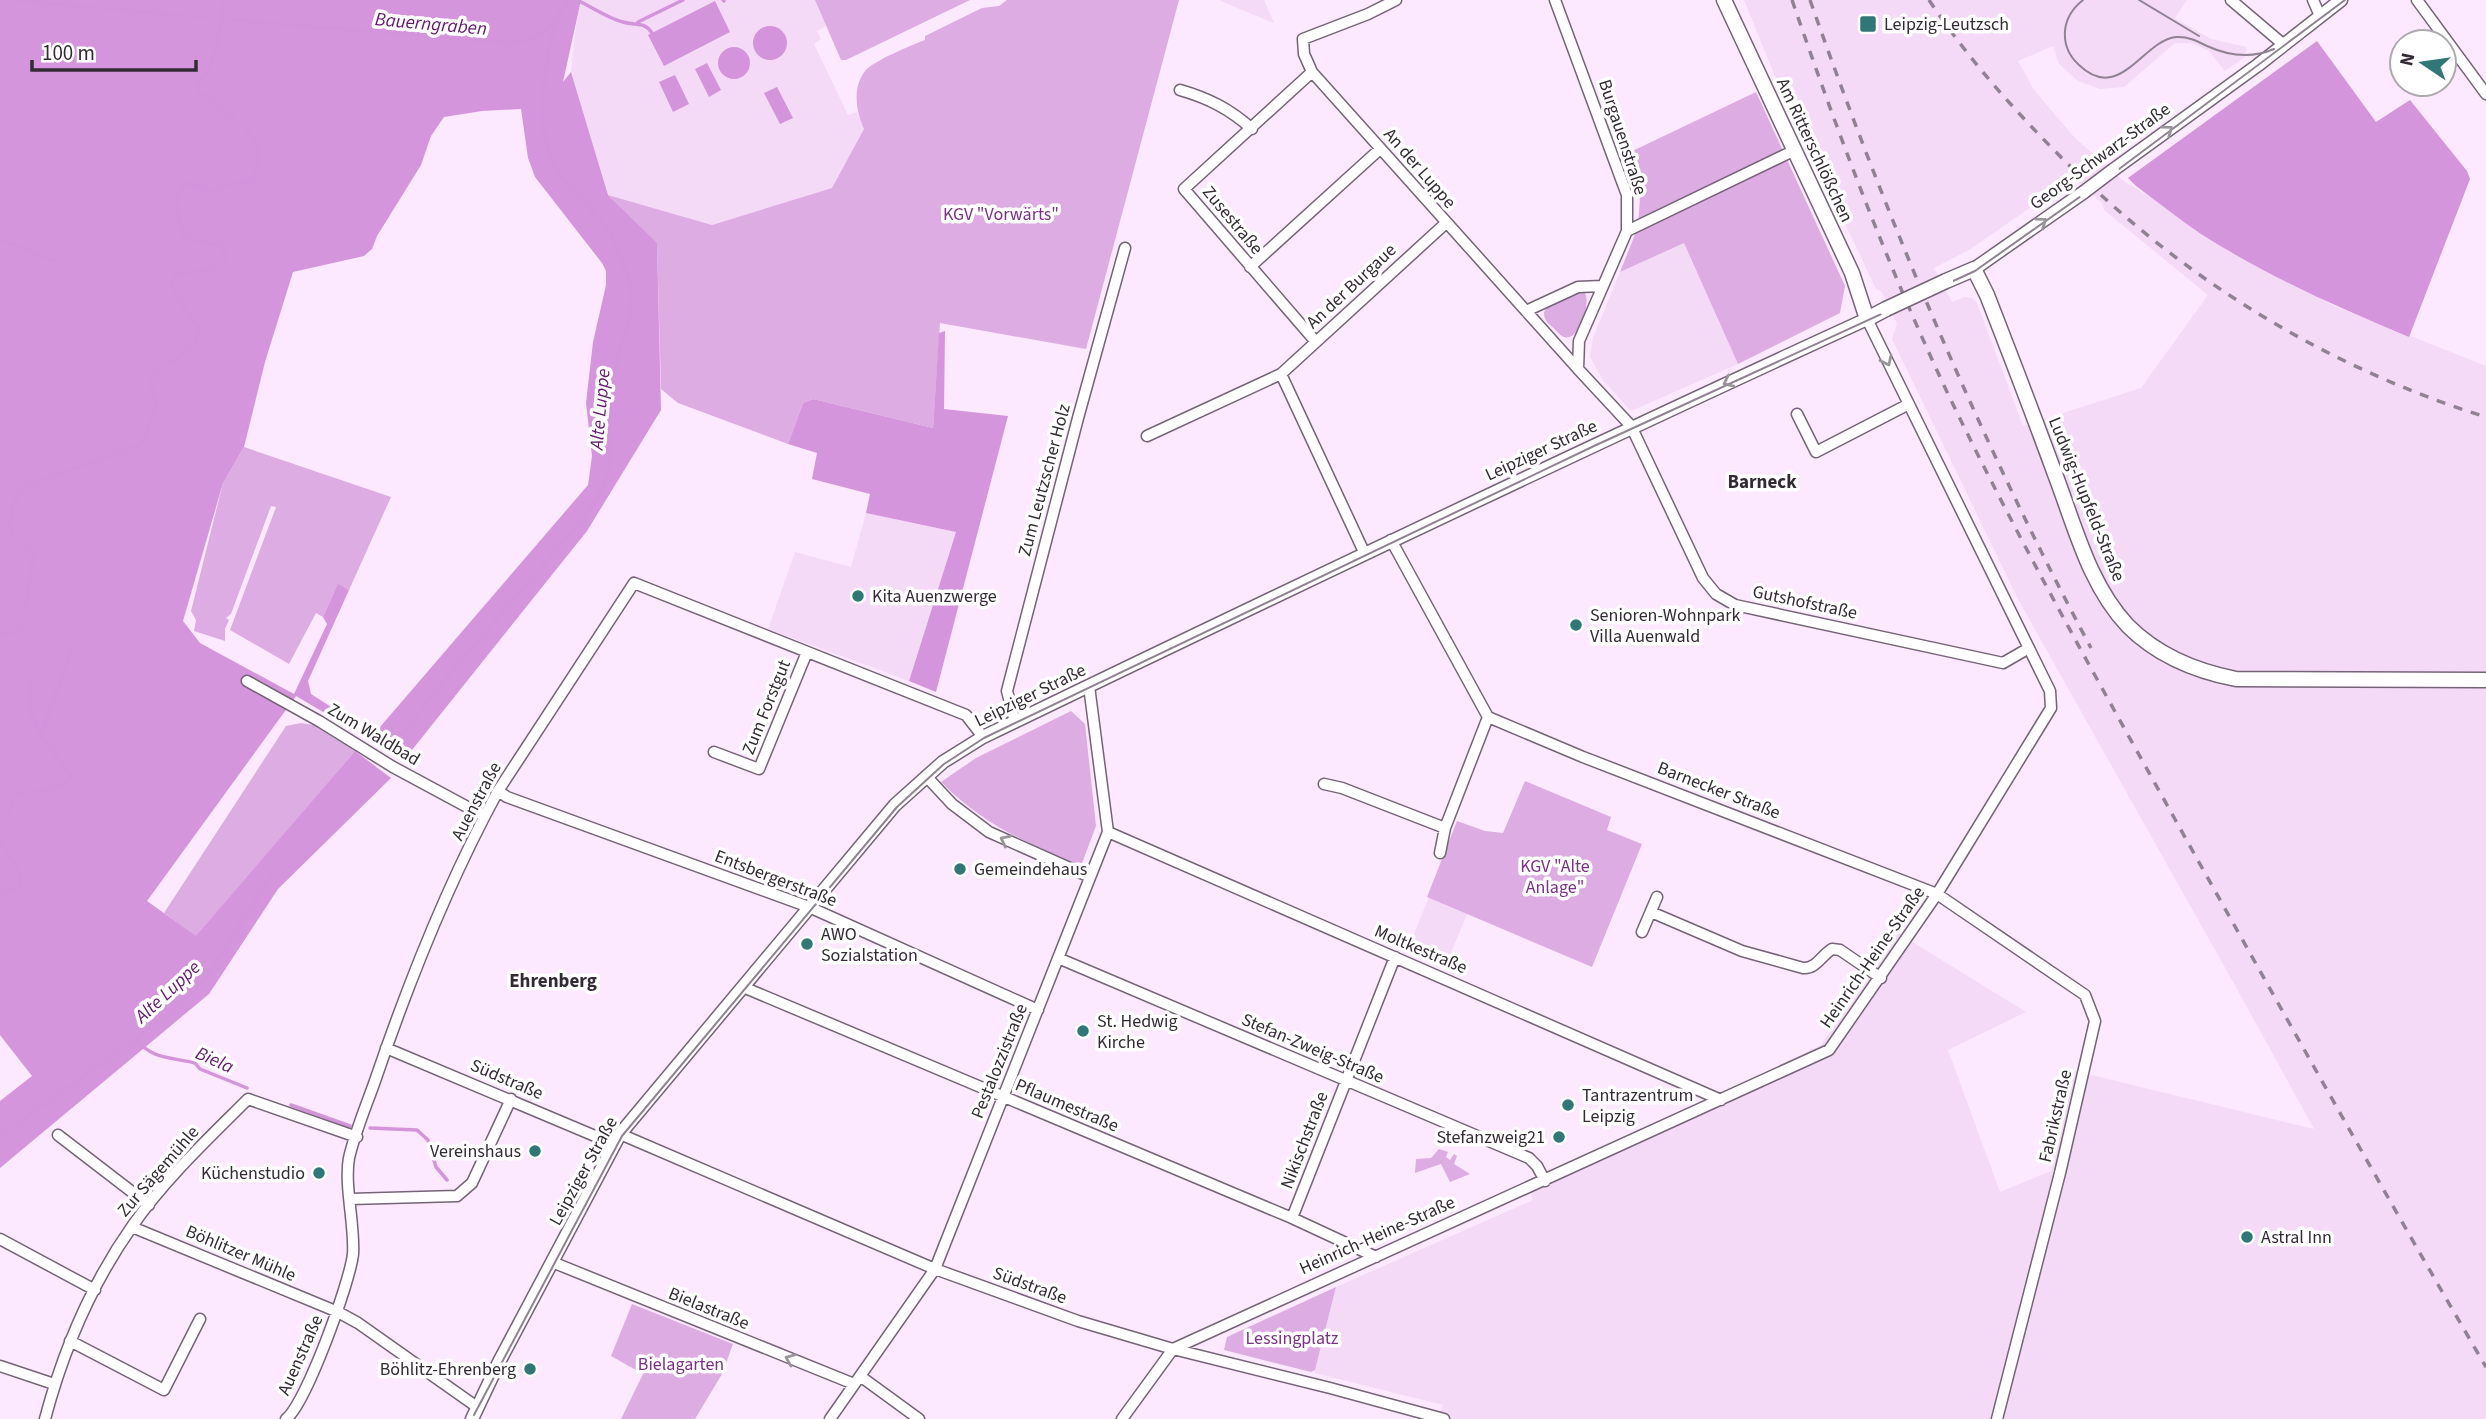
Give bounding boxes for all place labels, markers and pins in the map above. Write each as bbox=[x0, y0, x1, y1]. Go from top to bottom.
place label: Leipzig-Leutzsch bbox=[1884, 12, 2009, 37]
marker: Leipzig-Leutzsch bbox=[1858, 14, 1878, 34]
place label: Kita Auenzwerge bbox=[872, 584, 997, 609]
marker: Kita Auenzwerge bbox=[850, 588, 866, 604]
place label: Senioren-Wohnpark Villa Auenwald bbox=[1590, 603, 1740, 649]
marker: Senioren-Wohnpark Villa Auenwald bbox=[1568, 617, 1584, 633]
place label: Gemeindehaus bbox=[974, 857, 1087, 882]
marker: Gemeindehaus bbox=[952, 861, 968, 877]
place label: AWO Sozialstation bbox=[821, 922, 918, 968]
marker: AWO Sozialstation bbox=[799, 936, 815, 952]
place label: St. Hedwig Kirche bbox=[1097, 1009, 1178, 1055]
marker: St. Hedwig Kirche bbox=[1075, 1023, 1091, 1039]
place label: Tantrazentrum Leipzig bbox=[1582, 1083, 1694, 1129]
marker: Tantrazentrum Leipzig bbox=[1560, 1097, 1576, 1113]
place label: Stefanzweig21 bbox=[1436, 1125, 1545, 1150]
marker: Stefanzweig21 bbox=[1551, 1129, 1567, 1145]
place label: Vereinshaus bbox=[430, 1139, 521, 1164]
marker: Vereinshaus bbox=[527, 1143, 543, 1159]
place label: Küchenstudio bbox=[201, 1161, 305, 1186]
marker: Küchenstudio bbox=[311, 1165, 327, 1181]
place label: Astral Inn bbox=[2261, 1225, 2332, 1250]
marker: Astral Inn bbox=[2239, 1229, 2255, 1245]
place label: Böhlitz-Ehrenberg bbox=[380, 1357, 516, 1382]
marker: Böhlitz-Ehrenberg bbox=[522, 1361, 538, 1377]

